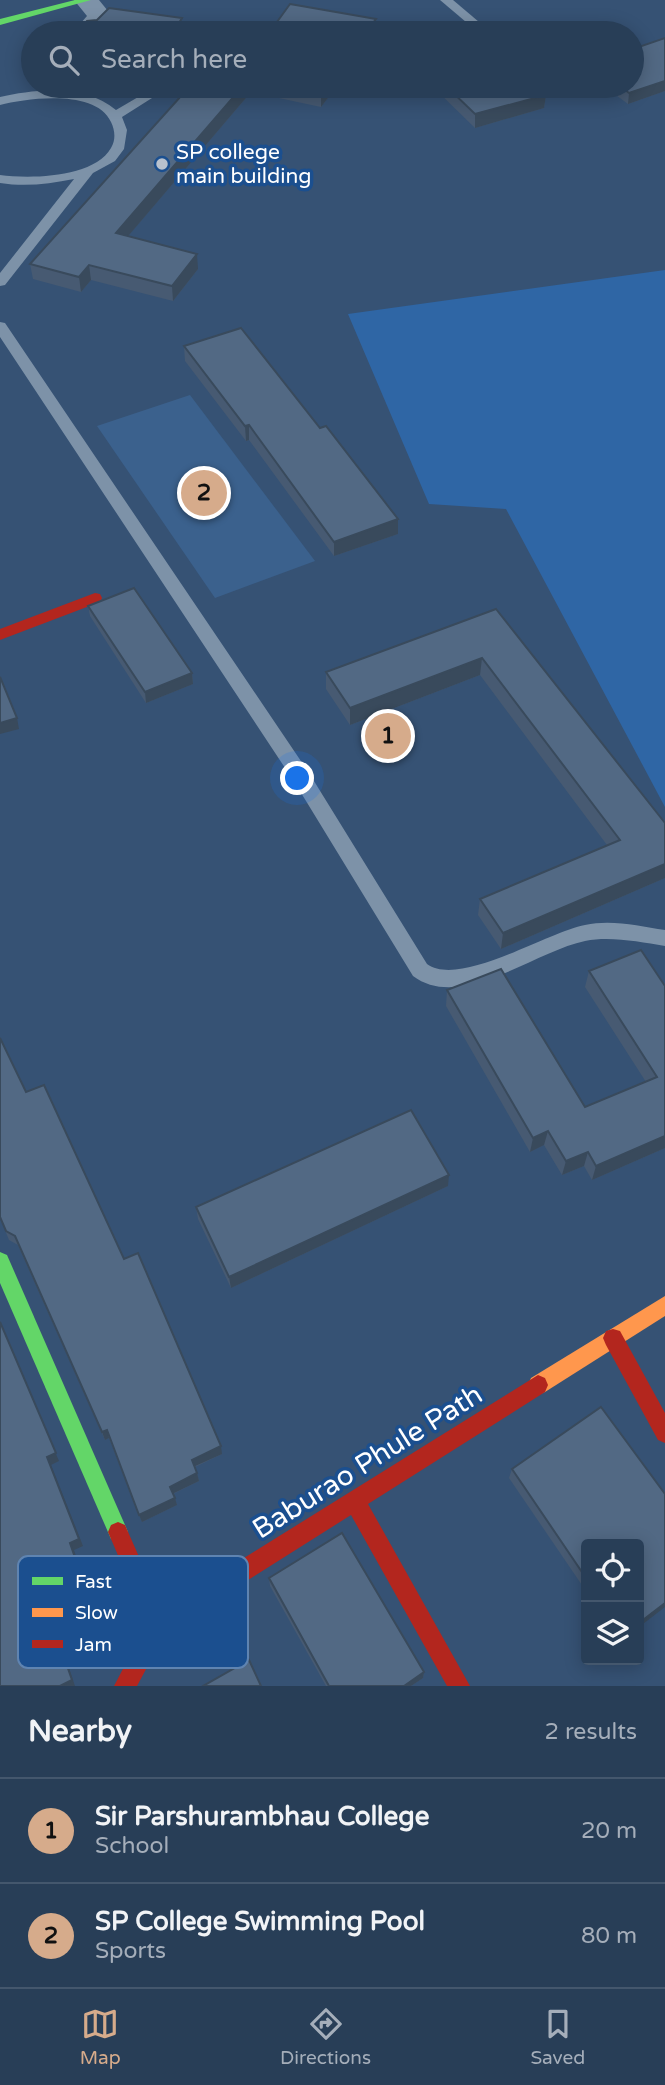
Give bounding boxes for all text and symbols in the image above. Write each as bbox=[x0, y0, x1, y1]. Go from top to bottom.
search box bbox=[21, 21, 644, 98]
icon: search bbox=[45, 41, 83, 79]
text: Search here bbox=[101, 44, 247, 75]
place label: SP college main building bbox=[176, 140, 312, 189]
marker: SP college main building bbox=[154, 156, 170, 172]
pin: 2 bbox=[181, 467, 227, 519]
pin: 1 bbox=[365, 710, 411, 762]
your location bbox=[280, 761, 314, 795]
street label: Baburao Phule Path bbox=[246, 1377, 489, 1546]
map controls bbox=[581, 1539, 644, 1665]
button: locate bbox=[581, 1539, 644, 1602]
legend bbox=[18, 1556, 248, 1668]
text: Fast bbox=[75, 1571, 112, 1593]
text: Slow bbox=[75, 1602, 118, 1624]
button: layers bbox=[581, 1602, 644, 1665]
text: Jam bbox=[75, 1634, 112, 1656]
text: Nearby bbox=[28, 1713, 132, 1750]
text: 2 results bbox=[544, 1718, 637, 1746]
text: Sir Parshurambhau College bbox=[95, 1801, 429, 1832]
text: 1 bbox=[44, 1817, 58, 1845]
text: 20 m bbox=[581, 1817, 637, 1845]
text: School bbox=[95, 1832, 169, 1860]
text: SP College Swimming Pool bbox=[95, 1906, 425, 1937]
text: 2 bbox=[44, 1922, 58, 1950]
text: 80 m bbox=[581, 1922, 637, 1950]
text: Sports bbox=[95, 1937, 166, 1965]
tab: Map bbox=[80, 2005, 121, 2069]
tab: Directions bbox=[280, 2005, 371, 2069]
tab: Saved bbox=[530, 2005, 585, 2069]

